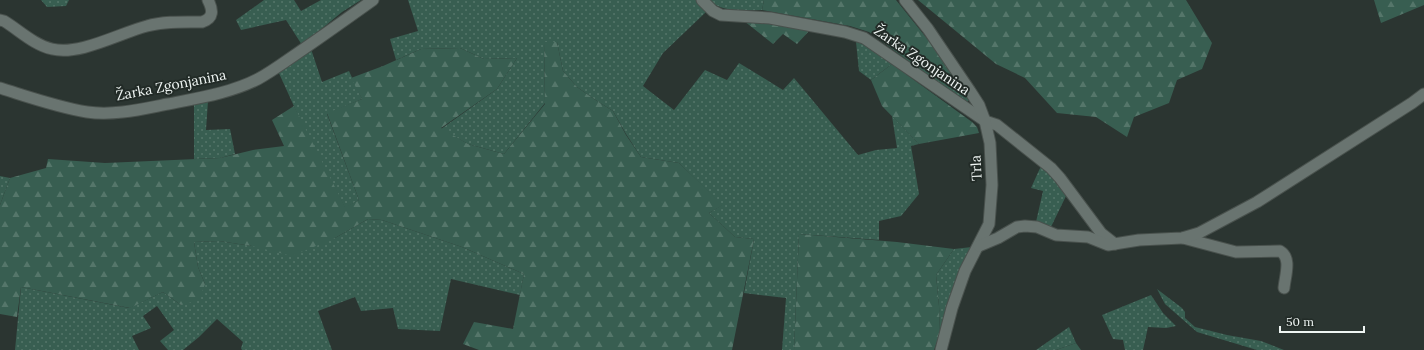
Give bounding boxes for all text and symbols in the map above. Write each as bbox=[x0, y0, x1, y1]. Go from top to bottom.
street label: Žarka Zgonjanina bbox=[871, 21, 973, 99]
street label: Žarka Zgonjanina bbox=[114, 65, 228, 105]
street label: Trla bbox=[966, 155, 986, 181]
scale bar bbox=[1280, 308, 1364, 334]
text: 50 m bbox=[1286, 314, 1314, 329]

